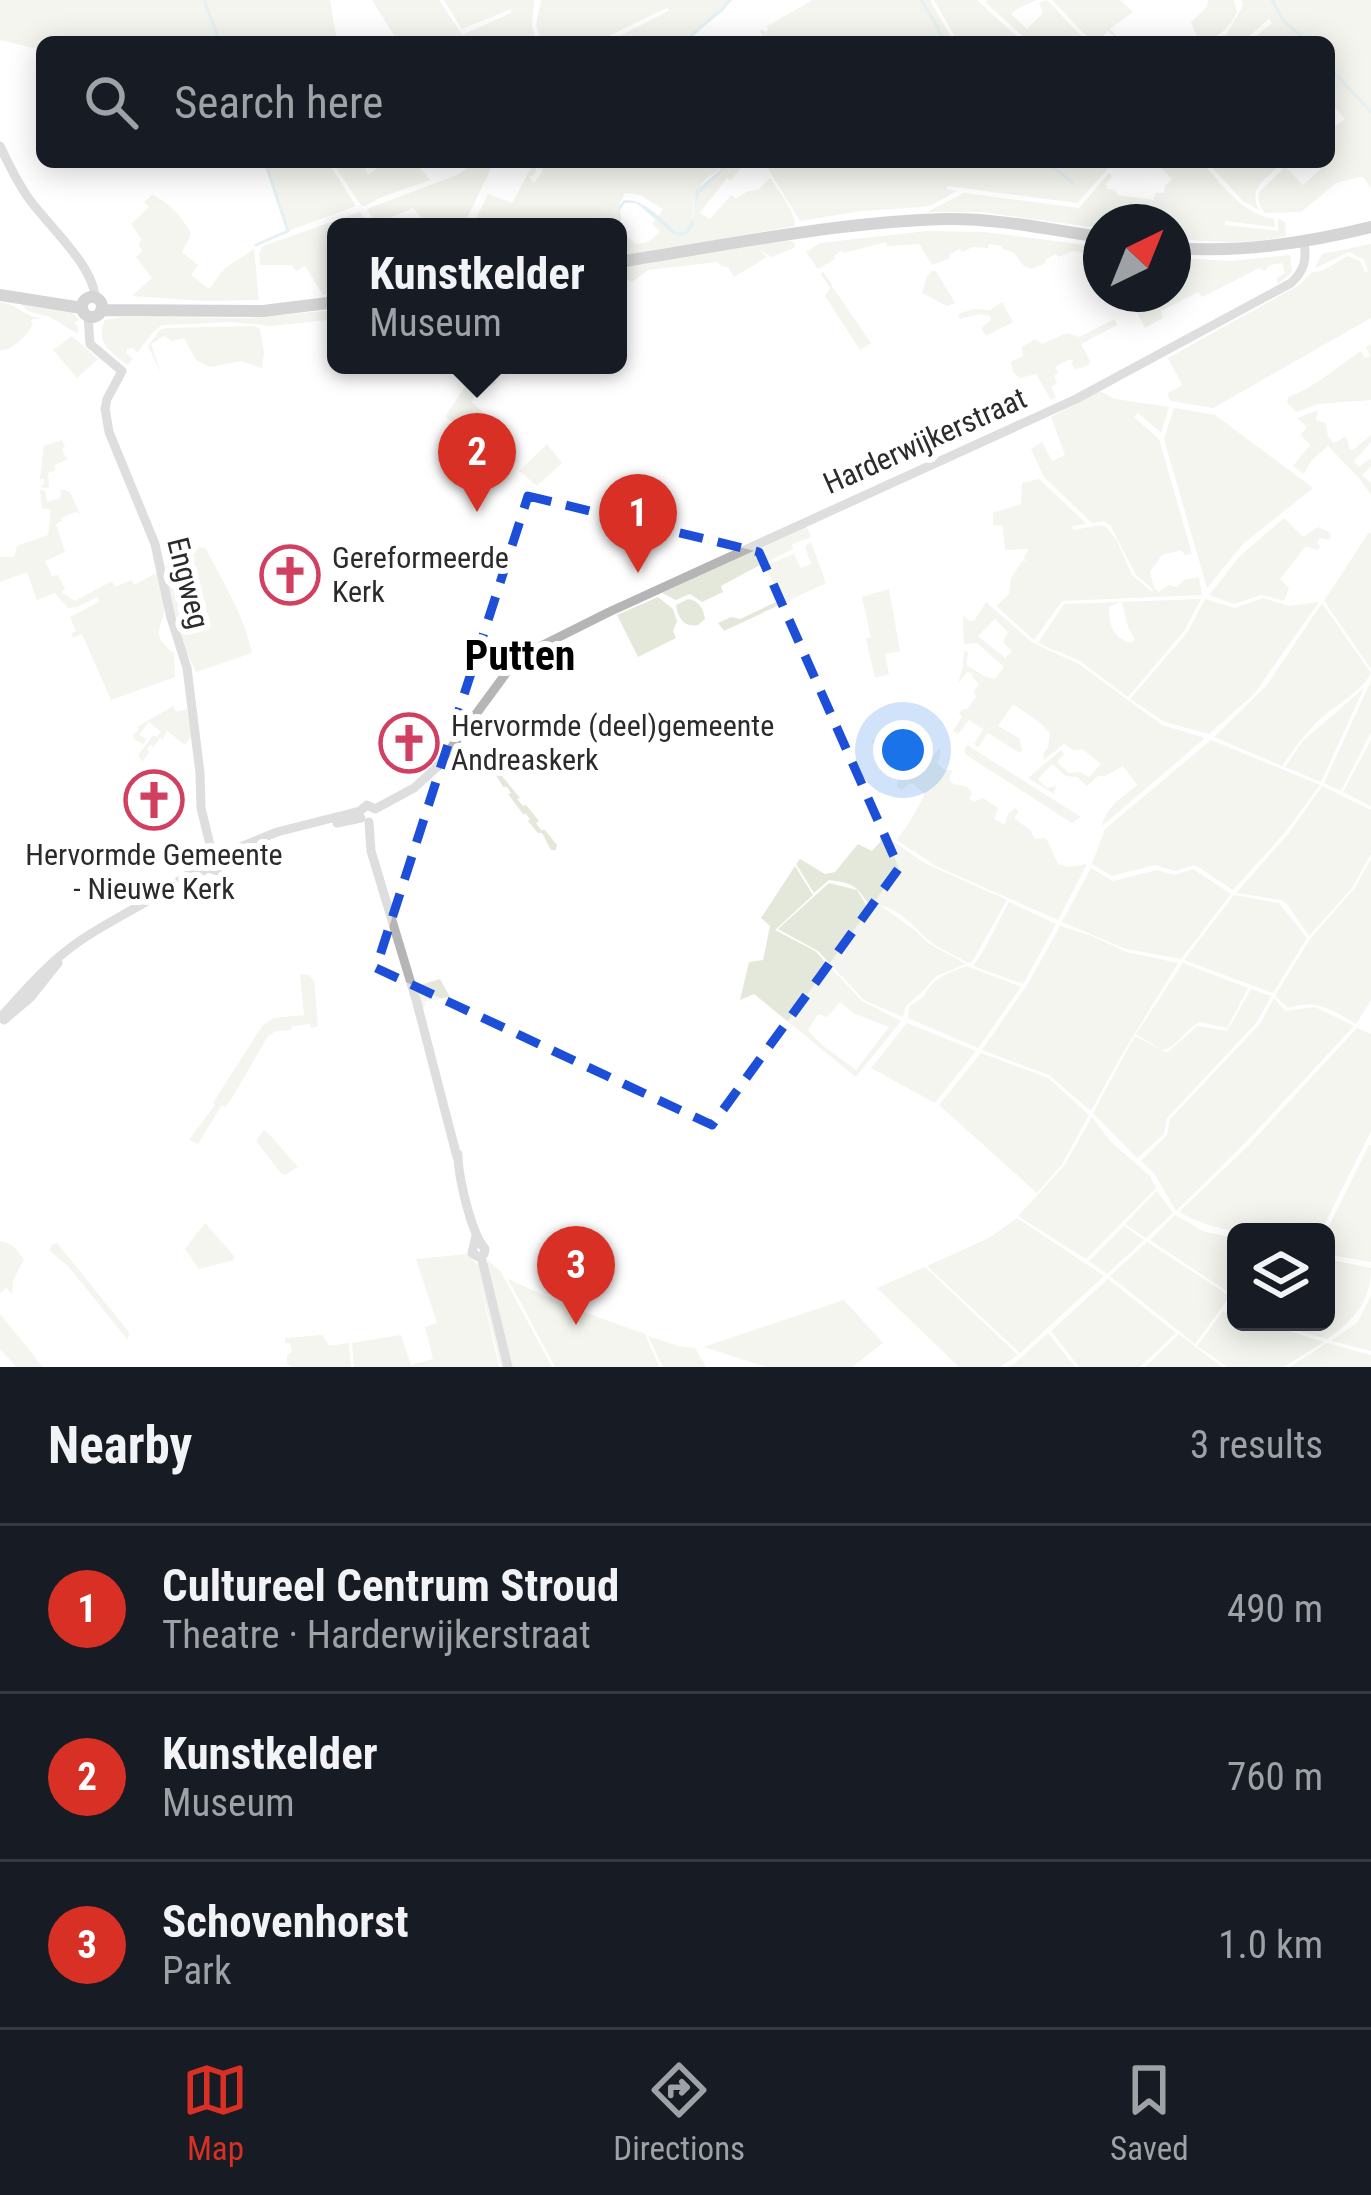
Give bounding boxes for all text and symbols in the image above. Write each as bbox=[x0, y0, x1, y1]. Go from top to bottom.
search box bbox=[36, 36, 1335, 168]
icon: search bbox=[78, 69, 144, 135]
text: Search here bbox=[174, 76, 383, 129]
north arrow bbox=[1083, 204, 1191, 312]
popup bbox=[327, 218, 627, 374]
text: Kunstkelder bbox=[369, 247, 585, 300]
text: Museum bbox=[369, 300, 502, 346]
street label: Harderwijkerstraat bbox=[818, 380, 1032, 501]
pin: 2 bbox=[438, 413, 516, 512]
pin: 1 bbox=[599, 474, 677, 573]
street label: Engweg bbox=[160, 534, 217, 632]
place label: Gereformeerde Kerk bbox=[332, 540, 509, 609]
church icon: Gereformeerde Kerk bbox=[259, 544, 321, 606]
district label: Putten bbox=[464, 631, 576, 680]
place label: Hervormde (deel)gemeente Andreaskerk bbox=[451, 708, 774, 777]
church icon: Hervormde (deel)gemeente Andreaskerk bbox=[378, 712, 440, 774]
your location bbox=[873, 720, 933, 780]
church icon: Hervormde Gemeente - Nieuwe Kerk bbox=[123, 769, 185, 831]
place label: Hervormde Gemeente - Nieuwe Kerk bbox=[25, 837, 283, 906]
map controls bbox=[1227, 1223, 1335, 1331]
button: layers bbox=[1227, 1223, 1335, 1331]
pin: 3 bbox=[537, 1226, 615, 1325]
text: Nearby bbox=[48, 1416, 192, 1475]
text: 3 results bbox=[1190, 1422, 1323, 1468]
text: Cultureel Centrum Stroud bbox=[162, 1559, 619, 1612]
text: 1 bbox=[77, 1586, 97, 1632]
text: 490 m bbox=[1227, 1586, 1323, 1632]
text: Theatre · Harderwijkerstraat bbox=[162, 1612, 591, 1658]
text: Kunstkelder bbox=[162, 1727, 378, 1780]
text: 2 bbox=[77, 1754, 97, 1800]
text: 760 m bbox=[1227, 1754, 1323, 1800]
text: Museum bbox=[162, 1780, 295, 1826]
text: Schovenhorst bbox=[162, 1895, 408, 1948]
text: 3 bbox=[77, 1922, 97, 1968]
text: 1.0 km bbox=[1218, 1922, 1323, 1968]
text: Park bbox=[162, 1948, 232, 1994]
tab: Map bbox=[182, 2057, 248, 2168]
tab: Directions bbox=[613, 2057, 745, 2168]
tab: Saved bbox=[1110, 2057, 1189, 2168]

